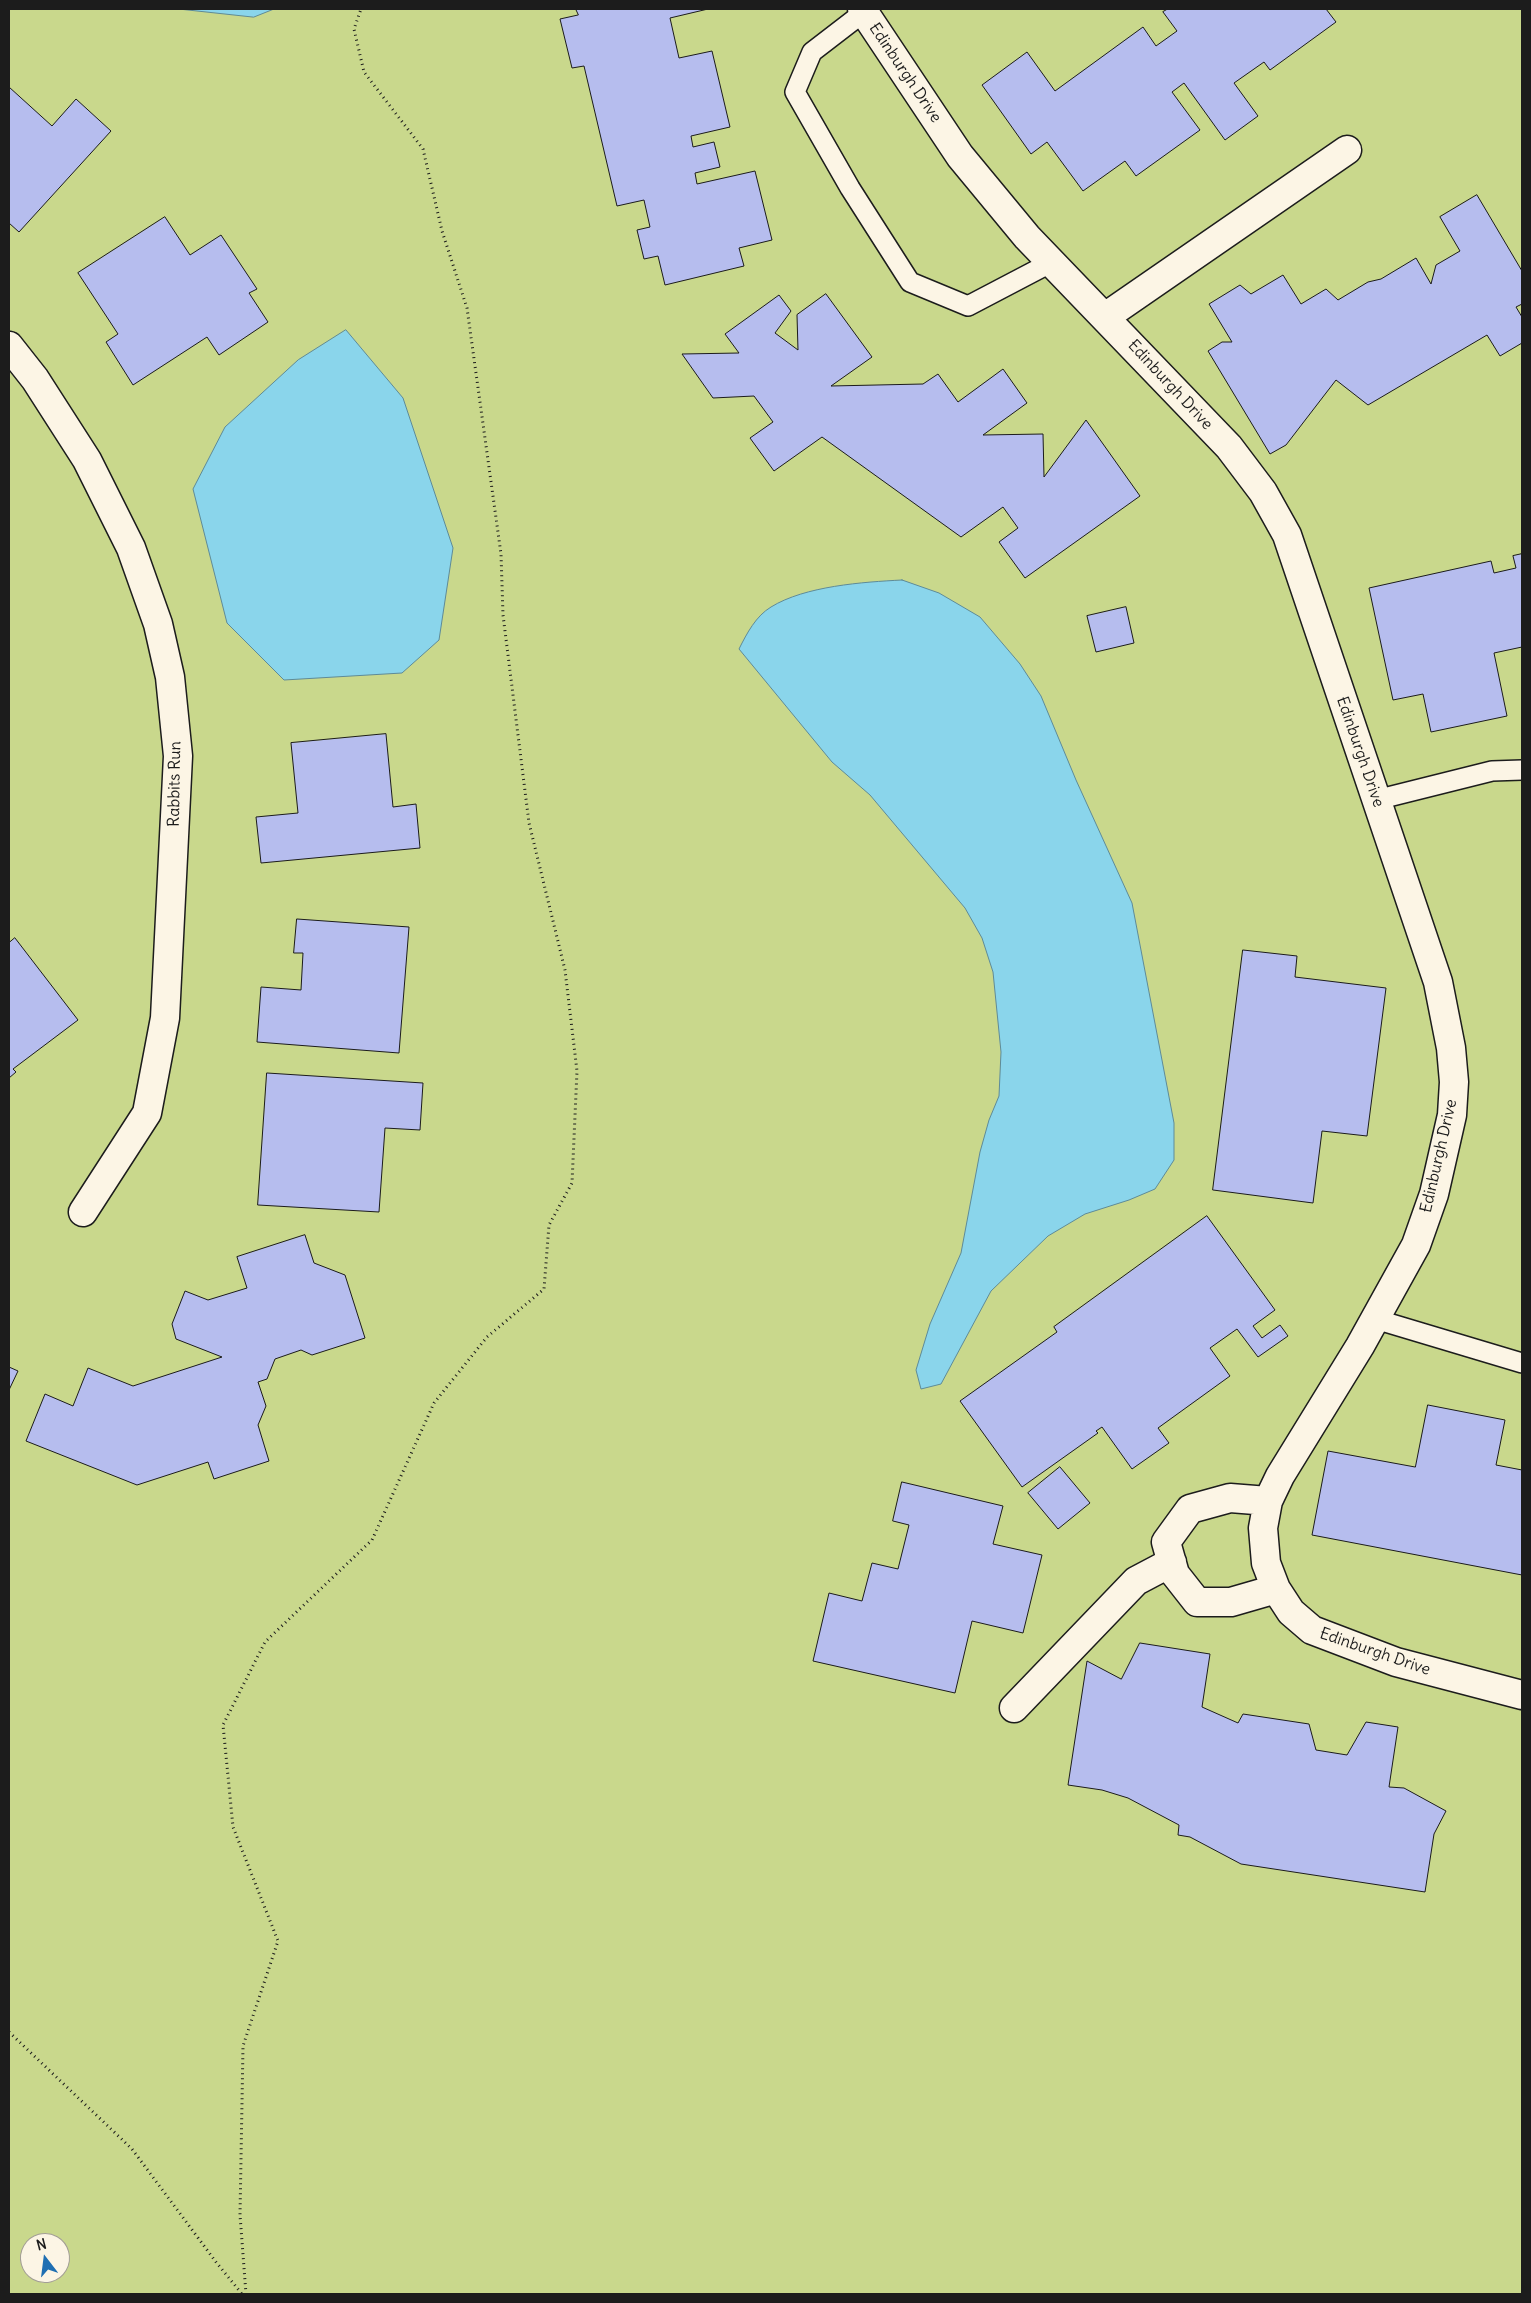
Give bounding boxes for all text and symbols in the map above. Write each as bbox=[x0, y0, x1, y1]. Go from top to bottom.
street label: Edinburgh Drive bbox=[865, 20, 945, 126]
street label: Edinburgh Drive bbox=[1124, 336, 1216, 434]
street label: Edinburgh Drive bbox=[1332, 694, 1388, 810]
street label: Rabbits Run bbox=[165, 741, 185, 827]
street label: Edinburgh Drive bbox=[1417, 1097, 1461, 1215]
street label: Edinburgh Drive bbox=[1317, 1624, 1433, 1680]
north arrow bbox=[20, 2233, 70, 2283]
text: N bbox=[34, 2235, 48, 2254]

